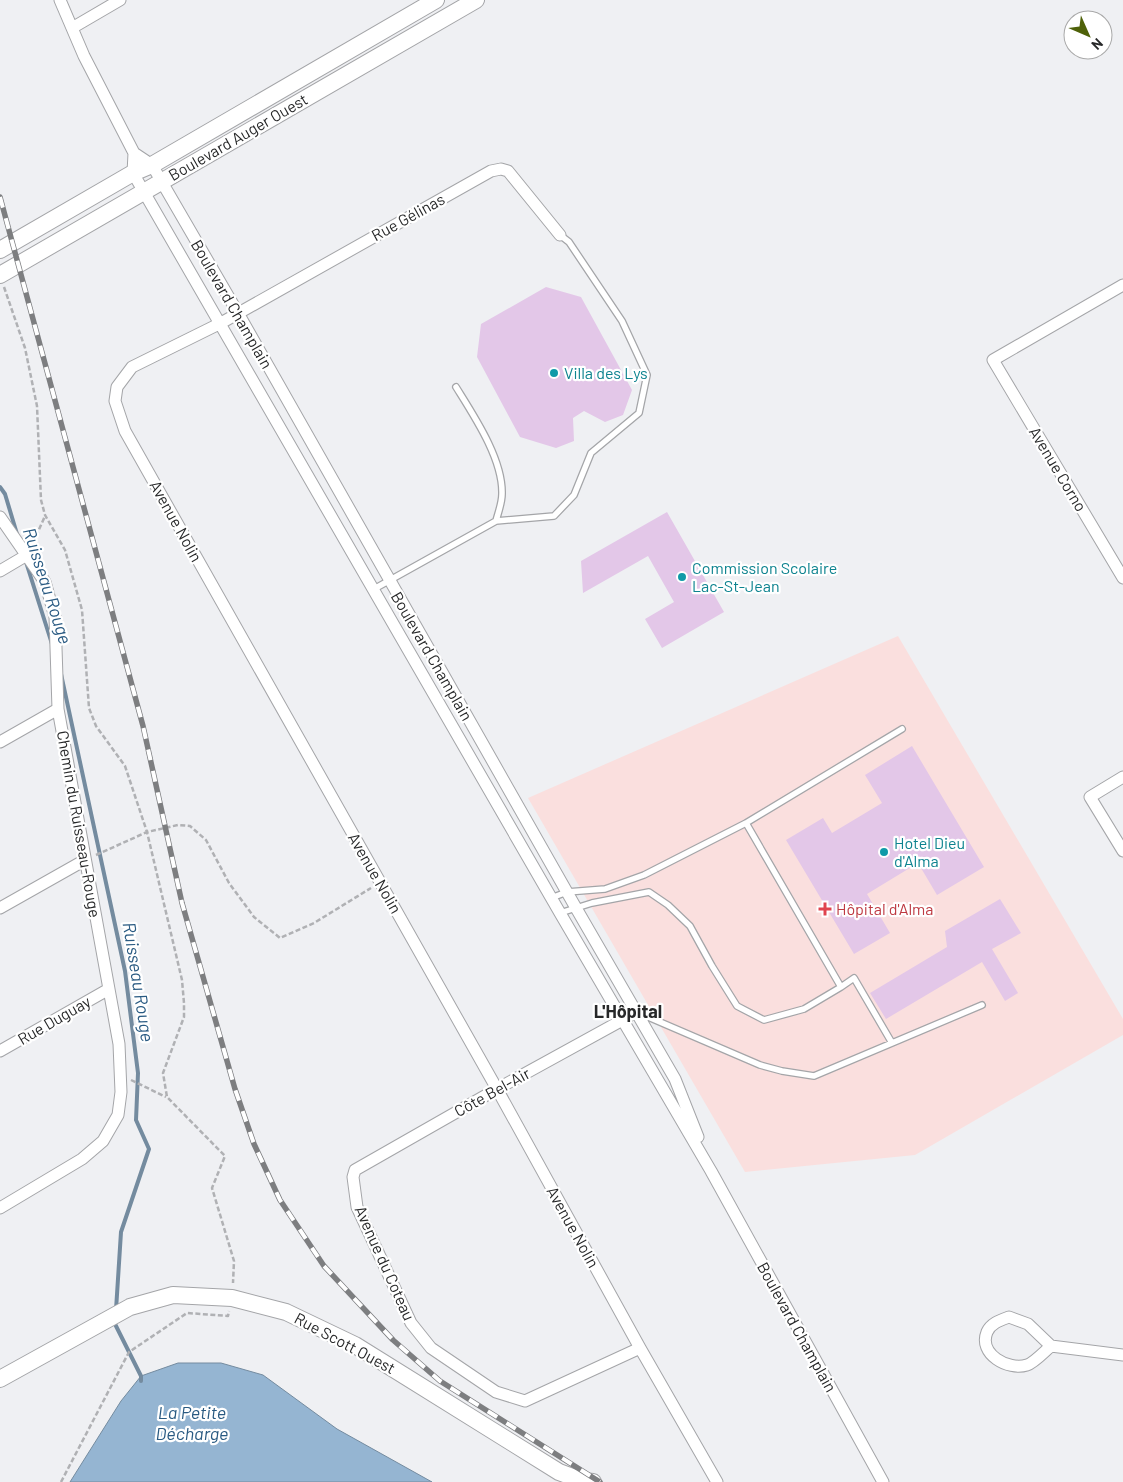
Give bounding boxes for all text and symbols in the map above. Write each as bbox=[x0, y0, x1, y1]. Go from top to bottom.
north arrow bbox=[1063, 10, 1113, 60]
text: N bbox=[1088, 35, 1107, 54]
street label: Boulevard Auger Ouest bbox=[165, 89, 311, 184]
street label: Rue Gélinas bbox=[368, 189, 448, 244]
street label: Boulevard Champlain bbox=[188, 236, 277, 372]
place label: Villa des Lys bbox=[564, 363, 648, 382]
marker: Villa des Lys bbox=[548, 367, 560, 379]
street label: Avenue Corno bbox=[1026, 423, 1091, 515]
street label: Avenue Nolin bbox=[146, 477, 207, 565]
water label: Ruisseau Rouge bbox=[19, 525, 77, 647]
place label: Commission Scolaire Lac-St-Jean bbox=[692, 558, 837, 595]
marker: Commission Scolaire Lac-St-Jean bbox=[676, 571, 688, 583]
street label: Boulevard Champlain bbox=[388, 588, 477, 724]
street label: Chemin du Ruisseau-Rouge bbox=[54, 729, 105, 919]
street label: Avenue Nolin bbox=[345, 829, 406, 916]
place label: Hotel Dieu d'Alma bbox=[894, 833, 965, 870]
marker: Hotel Dieu d'Alma bbox=[878, 846, 890, 858]
place label: Hôpital d'Alma bbox=[836, 899, 934, 918]
marker: Hôpital d'Alma bbox=[818, 902, 832, 916]
water label: Ruisseau Rouge bbox=[119, 920, 159, 1043]
street label: Rue Duguay bbox=[14, 991, 94, 1048]
district label: L'Hôpital bbox=[594, 1000, 662, 1022]
street label: Côte Bel-Air bbox=[451, 1063, 533, 1120]
street label: Avenue Nolin bbox=[543, 1183, 604, 1271]
street label: Avenue du Coteau bbox=[352, 1202, 419, 1323]
street label: Boulevard Champlain bbox=[754, 1258, 841, 1395]
street label: Rue Scott Ouest bbox=[292, 1308, 399, 1377]
water label: La Petite Décharge bbox=[156, 1401, 228, 1444]

